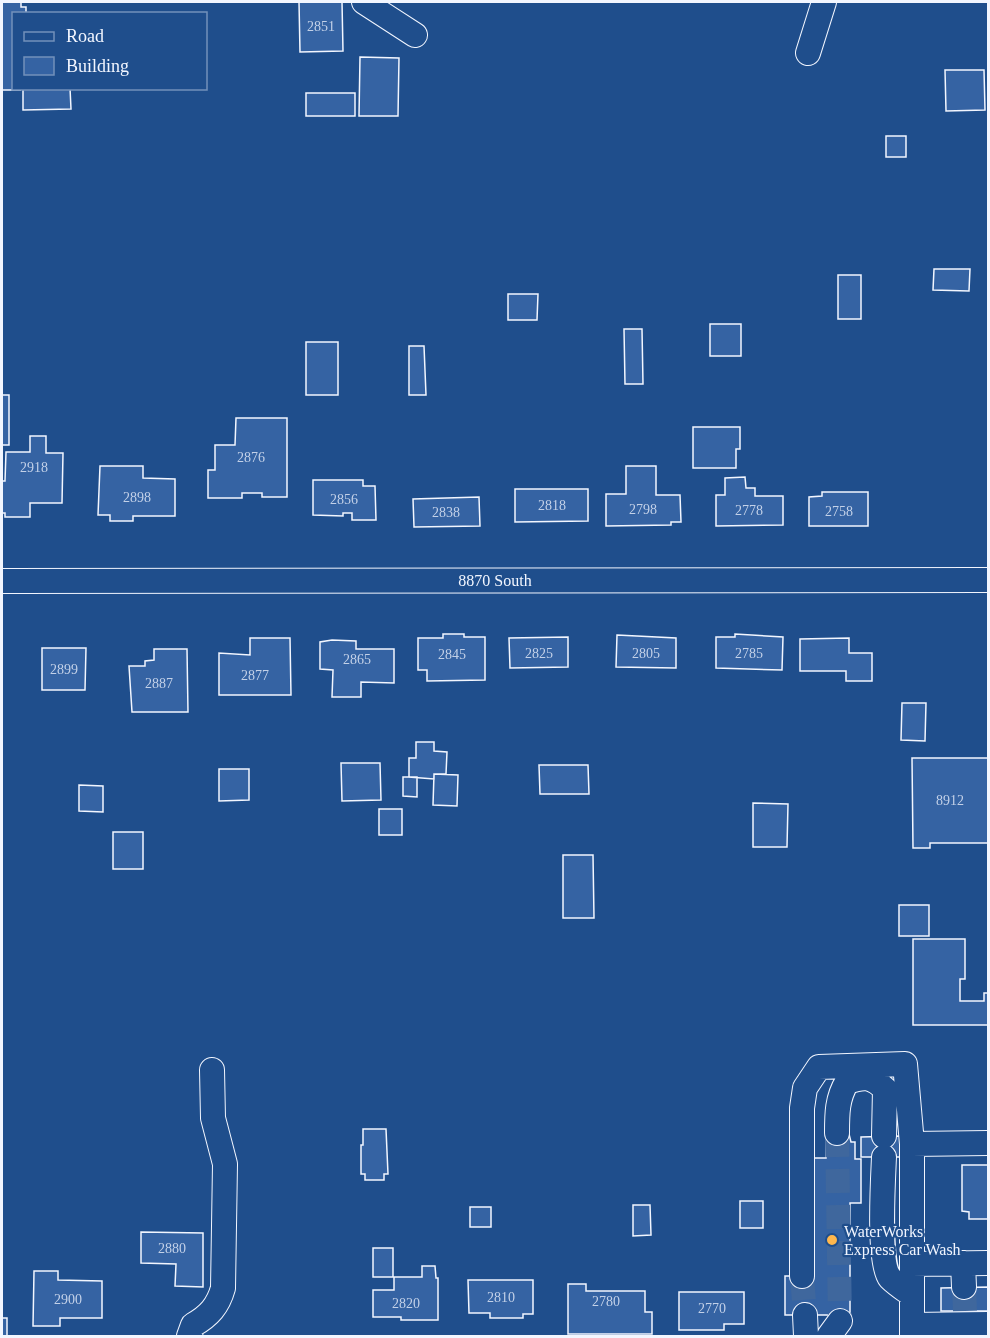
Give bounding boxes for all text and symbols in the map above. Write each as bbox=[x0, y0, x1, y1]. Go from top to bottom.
legend bbox=[12, 12, 207, 90]
house number: 2851 bbox=[307, 19, 335, 34]
text: Road bbox=[66, 26, 104, 46]
text: Building bbox=[66, 56, 129, 76]
house number: 2876 bbox=[237, 450, 265, 465]
house number: 2918 bbox=[20, 460, 48, 475]
house number: 2898 bbox=[123, 490, 151, 505]
house number: 2856 bbox=[330, 492, 358, 507]
house number: 2818 bbox=[538, 498, 566, 513]
house number: 2798 bbox=[629, 502, 657, 517]
house number: 2778 bbox=[735, 503, 763, 518]
house number: 2758 bbox=[825, 504, 853, 519]
house number: 2838 bbox=[432, 505, 460, 520]
street label: 8870 South bbox=[458, 572, 532, 589]
house number: 2825 bbox=[525, 646, 553, 661]
house number: 2805 bbox=[632, 646, 660, 661]
house number: 2785 bbox=[735, 646, 763, 661]
house number: 2845 bbox=[438, 647, 466, 662]
house number: 2865 bbox=[343, 652, 371, 667]
house number: 2899 bbox=[50, 662, 78, 677]
house number: 2877 bbox=[241, 668, 269, 683]
house number: 2887 bbox=[145, 676, 173, 691]
house number: 8912 bbox=[936, 793, 964, 808]
place label: WaterWorks Express Car Wash bbox=[844, 1223, 961, 1259]
marker: WaterWorks Express Car Wash bbox=[825, 1233, 839, 1247]
house number: 2880 bbox=[158, 1241, 186, 1256]
house number: 2810 bbox=[487, 1290, 515, 1305]
house number: 2900 bbox=[54, 1292, 82, 1307]
house number: 2780 bbox=[592, 1294, 620, 1309]
house number: 2820 bbox=[392, 1296, 420, 1311]
house number: 2770 bbox=[698, 1301, 726, 1316]

